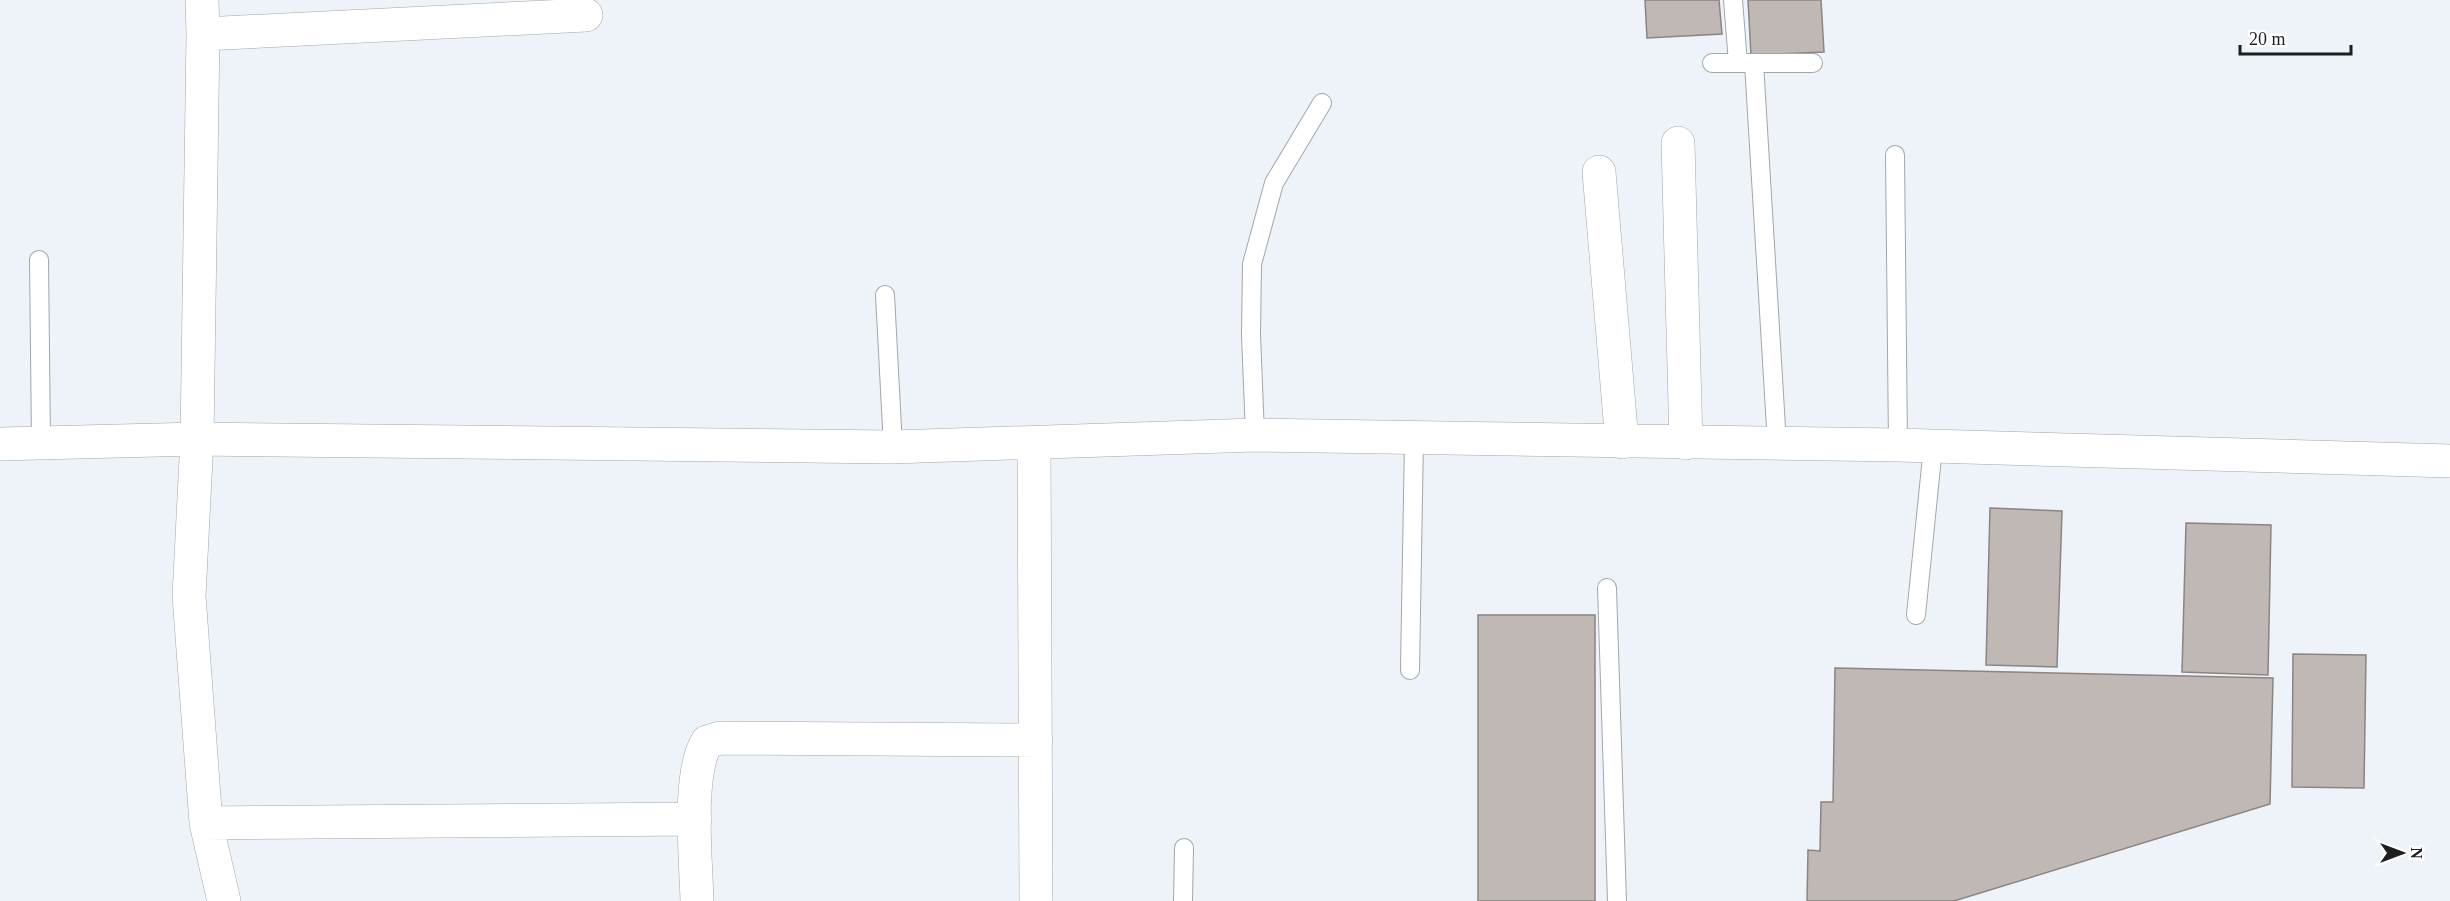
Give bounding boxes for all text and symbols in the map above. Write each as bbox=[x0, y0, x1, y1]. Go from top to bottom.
scale bar bbox=[2240, 18, 2351, 56]
text: 20 m bbox=[2249, 29, 2286, 49]
north arrow bbox=[2372, 823, 2432, 883]
text: N bbox=[2408, 847, 2425, 859]

